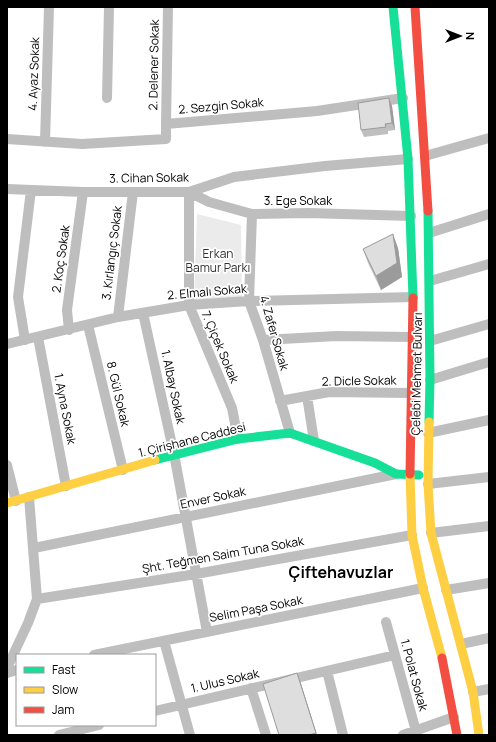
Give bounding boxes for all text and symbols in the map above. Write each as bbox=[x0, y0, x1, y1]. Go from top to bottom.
north arrow bbox=[440, 16, 480, 56]
street label: 2. Delener Sokak bbox=[144, 18, 163, 111]
text: N bbox=[463, 32, 478, 40]
street label: 4. Ayaz Sokak bbox=[24, 36, 43, 111]
street label: 2. Sezgin Sokak bbox=[178, 93, 265, 118]
street label: 3. Cihan Sokak bbox=[109, 168, 190, 187]
street label: 3. Ege Sokak bbox=[264, 192, 333, 209]
street label: 3. Kırlangıç Sokak bbox=[97, 204, 126, 301]
street label: 2. Koç Sokak bbox=[47, 223, 74, 294]
park label: Erkan Bamur Parkı bbox=[186, 245, 250, 276]
street label: 2. Elmalı Sokak bbox=[166, 279, 249, 303]
street label: 4. Zafer Sokak bbox=[256, 293, 294, 373]
street label: 7. Çiçek Sokak bbox=[198, 308, 244, 387]
street label: Çelebi Mehmet Bulvarı bbox=[407, 312, 426, 436]
street label: 1. Albay Sokak bbox=[157, 348, 190, 426]
street label: 8. Gül Sokak bbox=[103, 360, 134, 429]
street label: 2. Dicle Sokak bbox=[321, 371, 398, 390]
street label: 1. Ayna Sokak bbox=[50, 372, 81, 447]
street label: 1. Çirişhane Caddesi bbox=[136, 418, 247, 461]
street label: Enver Sokak bbox=[179, 482, 248, 513]
street label: Şht. Teğmen Saim Tuna Sokak bbox=[141, 532, 306, 577]
district label: Çiftehavuzlar bbox=[289, 561, 393, 583]
street label: Selim Paşa Sokak bbox=[208, 591, 305, 626]
street label: 1. Polat Sokak bbox=[397, 637, 432, 714]
legend bbox=[16, 654, 156, 726]
text: Fast bbox=[52, 661, 76, 678]
street label: 1. Ulus Sokak bbox=[189, 664, 262, 697]
text: Slow bbox=[52, 681, 78, 698]
text: Jam bbox=[52, 701, 74, 718]

